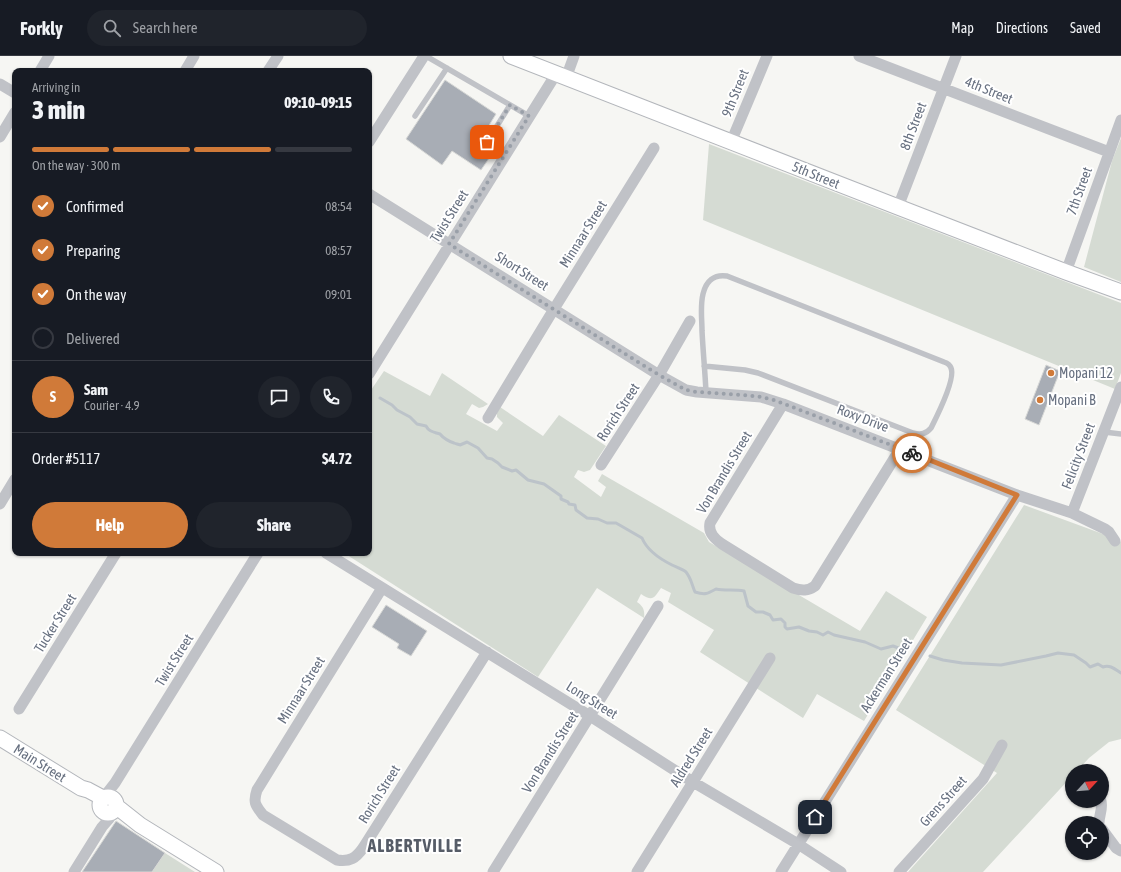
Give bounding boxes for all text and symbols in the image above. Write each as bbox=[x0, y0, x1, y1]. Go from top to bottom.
search box bbox=[87, 10, 367, 46]
text: Forkly bbox=[20, 17, 63, 39]
icon: search bbox=[101, 17, 123, 39]
text: Search here bbox=[133, 19, 198, 36]
text: Map bbox=[951, 20, 974, 36]
text: Directions bbox=[996, 20, 1048, 36]
text: Saved bbox=[1070, 20, 1101, 36]
street label: 9th Street bbox=[718, 67, 752, 119]
street label: 4th Street bbox=[963, 73, 1015, 107]
text: Arriving in bbox=[32, 80, 80, 95]
text: 09:10–09:15 bbox=[284, 94, 352, 111]
text: 3 min bbox=[32, 95, 85, 125]
street label: 8th Street bbox=[897, 100, 929, 152]
pin bbox=[470, 125, 504, 159]
icon: bag bbox=[476, 131, 498, 153]
text: On the way · 300 m bbox=[32, 158, 120, 173]
street label: 5th Street bbox=[790, 158, 842, 192]
street label: 7th Street bbox=[1063, 165, 1095, 217]
street label: Twist Street bbox=[427, 187, 471, 245]
icon: check bbox=[32, 195, 54, 217]
text: Confirmed bbox=[66, 198, 124, 215]
street label: Minnaar Street bbox=[556, 198, 610, 270]
text: 08:54 bbox=[325, 199, 352, 214]
icon: check bbox=[32, 239, 54, 261]
text: Preparing bbox=[66, 242, 120, 259]
text: 08:57 bbox=[325, 243, 352, 258]
street label: Short Street bbox=[492, 248, 552, 294]
icon: check bbox=[32, 283, 54, 305]
text: On the way bbox=[66, 286, 127, 303]
text: 09:01 bbox=[325, 287, 352, 302]
text: Delivered bbox=[66, 330, 120, 347]
place label: Mopani 12 bbox=[1059, 365, 1113, 381]
marker: Mopani 12 bbox=[1046, 368, 1056, 378]
button: chat bbox=[258, 376, 300, 418]
button: phone bbox=[310, 376, 352, 418]
street label: Rorich Street bbox=[593, 380, 643, 444]
text: Sam bbox=[84, 381, 108, 398]
text: S bbox=[50, 388, 56, 405]
place label: Mopani B bbox=[1048, 392, 1096, 408]
marker: Mopani B bbox=[1035, 395, 1045, 405]
text: Courier · 4.9 bbox=[84, 398, 140, 413]
street label: Roxy Drive bbox=[835, 401, 891, 435]
street label: Felicity Street bbox=[1058, 421, 1098, 491]
street label: Von Brandis Street bbox=[693, 428, 755, 516]
courier bbox=[892, 433, 932, 473]
icon: bike bbox=[901, 442, 923, 464]
text: Order #5117 bbox=[32, 450, 100, 467]
text: $4.72 bbox=[322, 450, 352, 467]
button: Help bbox=[32, 502, 188, 548]
button: Share bbox=[196, 502, 352, 548]
street label: Tucker Street bbox=[31, 591, 79, 655]
street label: Twist Street bbox=[152, 631, 196, 689]
street label: Ackerman Street bbox=[857, 635, 915, 715]
street label: Minnaar Street bbox=[274, 654, 328, 726]
street label: Long Street bbox=[563, 678, 621, 722]
street label: Von Brandis Street bbox=[519, 708, 581, 796]
street label: Aldred Street bbox=[667, 724, 715, 790]
street label: Main Street bbox=[11, 741, 69, 785]
street label: Rorich Street bbox=[355, 762, 403, 826]
north arrow bbox=[1065, 764, 1109, 808]
map controls bbox=[1065, 764, 1109, 860]
street label: Grens Street bbox=[916, 773, 970, 829]
pin bbox=[798, 800, 832, 834]
icon: home bbox=[804, 806, 826, 828]
button: locate bbox=[1065, 816, 1109, 860]
district label: ALBERTVILLE bbox=[367, 835, 462, 856]

